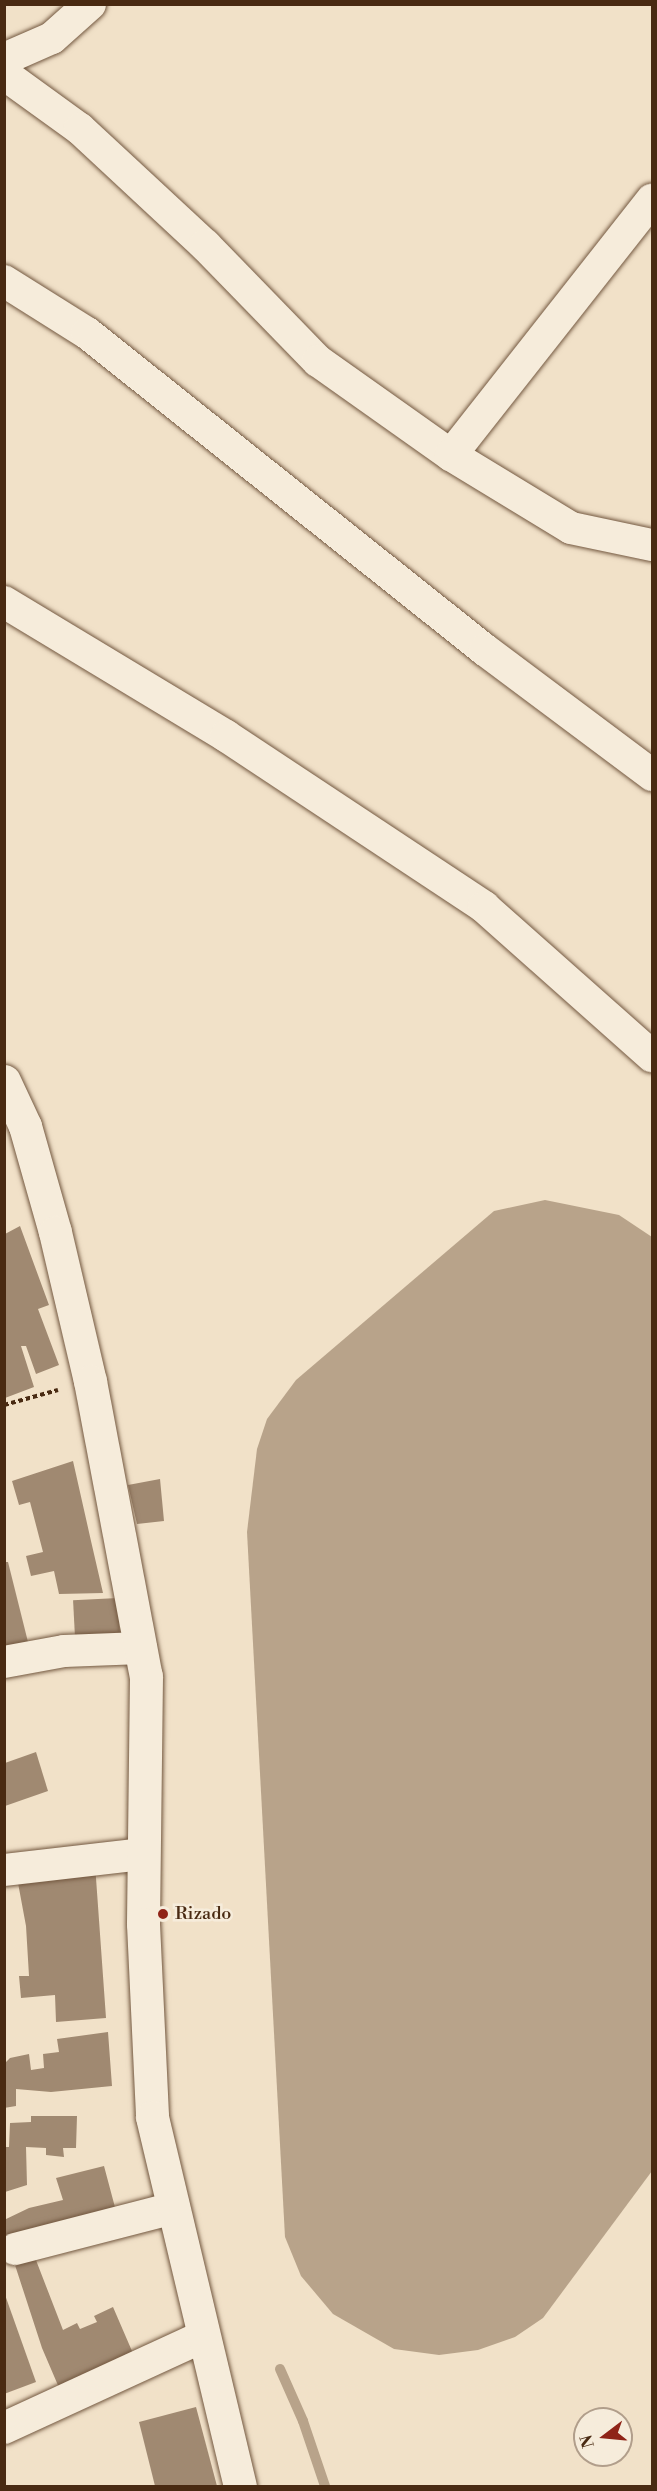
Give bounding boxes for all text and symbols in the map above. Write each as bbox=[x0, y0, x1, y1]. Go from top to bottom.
place label: Rizado bbox=[175, 1903, 231, 1925]
marker: Rizado bbox=[156, 1907, 170, 1921]
north arrow bbox=[573, 2407, 633, 2467]
text: N bbox=[576, 2433, 599, 2450]

